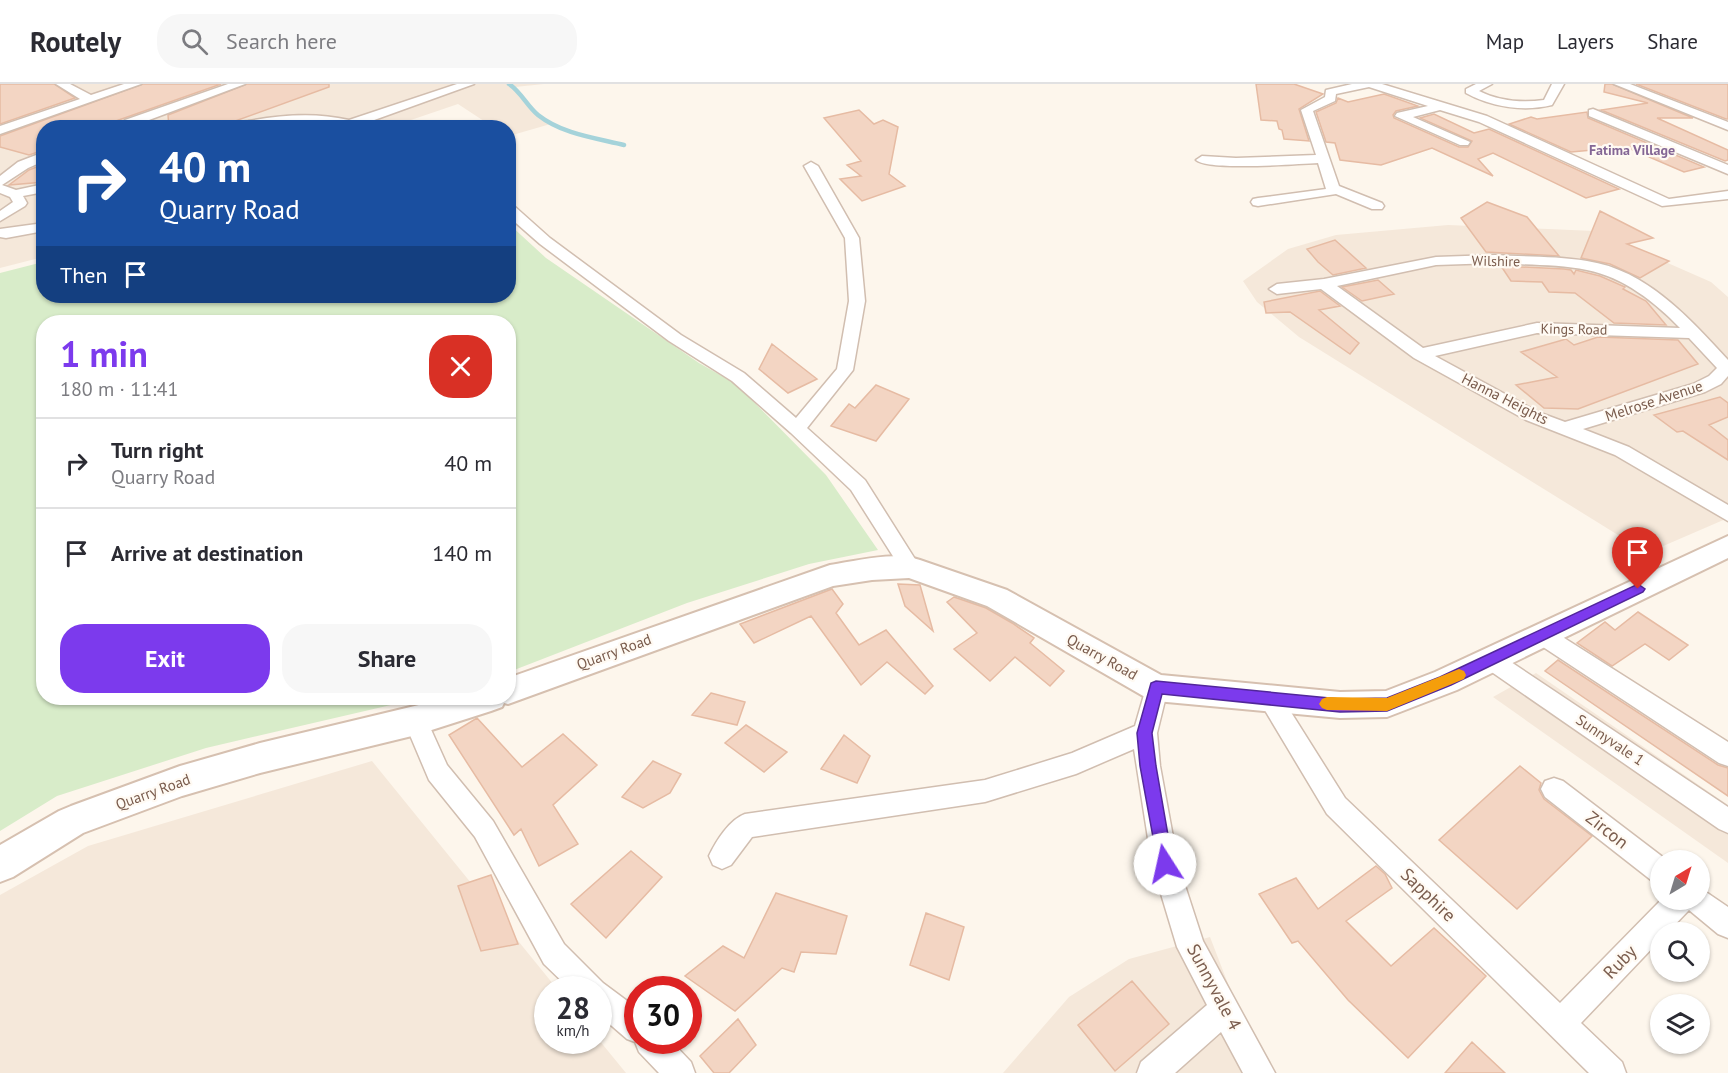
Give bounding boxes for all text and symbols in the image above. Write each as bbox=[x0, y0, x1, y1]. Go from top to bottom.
search box bbox=[157, 14, 577, 68]
text: Routely bbox=[30, 23, 121, 60]
icon: search bbox=[178, 25, 211, 58]
text: Search here bbox=[226, 27, 337, 55]
text: Map bbox=[1486, 28, 1524, 55]
text: Layers bbox=[1557, 28, 1614, 55]
text: Share bbox=[1647, 28, 1698, 55]
text: 40 m bbox=[159, 139, 251, 194]
district label: Fatima Village bbox=[1589, 141, 1675, 159]
icon: right bbox=[60, 144, 138, 222]
text: Quarry Road bbox=[159, 192, 300, 226]
street label: Wilshire bbox=[1472, 252, 1520, 270]
icon: arrive bbox=[119, 258, 152, 291]
text: Then bbox=[60, 261, 107, 289]
street label: Kings Road bbox=[1540, 319, 1608, 339]
text: 1 min bbox=[60, 330, 148, 377]
button: close bbox=[429, 335, 492, 398]
street label: Hanna Heights bbox=[1459, 369, 1552, 429]
text: 180 m · 11:41 bbox=[60, 376, 178, 402]
street label: Melrose Avenue bbox=[1603, 376, 1705, 425]
text: Turn right bbox=[111, 436, 203, 464]
icon: right bbox=[60, 447, 93, 480]
text: 40 m bbox=[444, 449, 492, 477]
text: Quarry Road bbox=[111, 464, 215, 490]
pin bbox=[1612, 527, 1663, 589]
icon: arrive bbox=[1621, 536, 1654, 569]
icon: arrive bbox=[60, 537, 93, 570]
text: Arrive at destination bbox=[111, 539, 303, 567]
text: 140 m bbox=[432, 539, 492, 567]
button: Exit bbox=[60, 624, 270, 693]
button: Share bbox=[282, 624, 492, 693]
street label: Quarry Road bbox=[574, 629, 654, 674]
street label: Quarry Road bbox=[1063, 629, 1141, 684]
street label: Sunnyvale 1 bbox=[1572, 710, 1648, 769]
street label: Quarry Road bbox=[113, 769, 193, 814]
street label: Zircon bbox=[1581, 806, 1633, 853]
position arrow bbox=[1133, 832, 1197, 896]
north arrow bbox=[1650, 850, 1710, 910]
map controls bbox=[1650, 850, 1710, 1054]
street label: Sapphire bbox=[1396, 863, 1461, 926]
button: search bbox=[1650, 922, 1710, 982]
street label: Sunnyvale 4 bbox=[1182, 940, 1247, 1034]
street label: Ruby bbox=[1598, 940, 1642, 983]
speed limit sign: 30 bbox=[624, 976, 702, 1054]
text: 28 bbox=[556, 988, 590, 1027]
button: layers bbox=[1650, 994, 1710, 1054]
text: km/h bbox=[557, 1021, 589, 1040]

